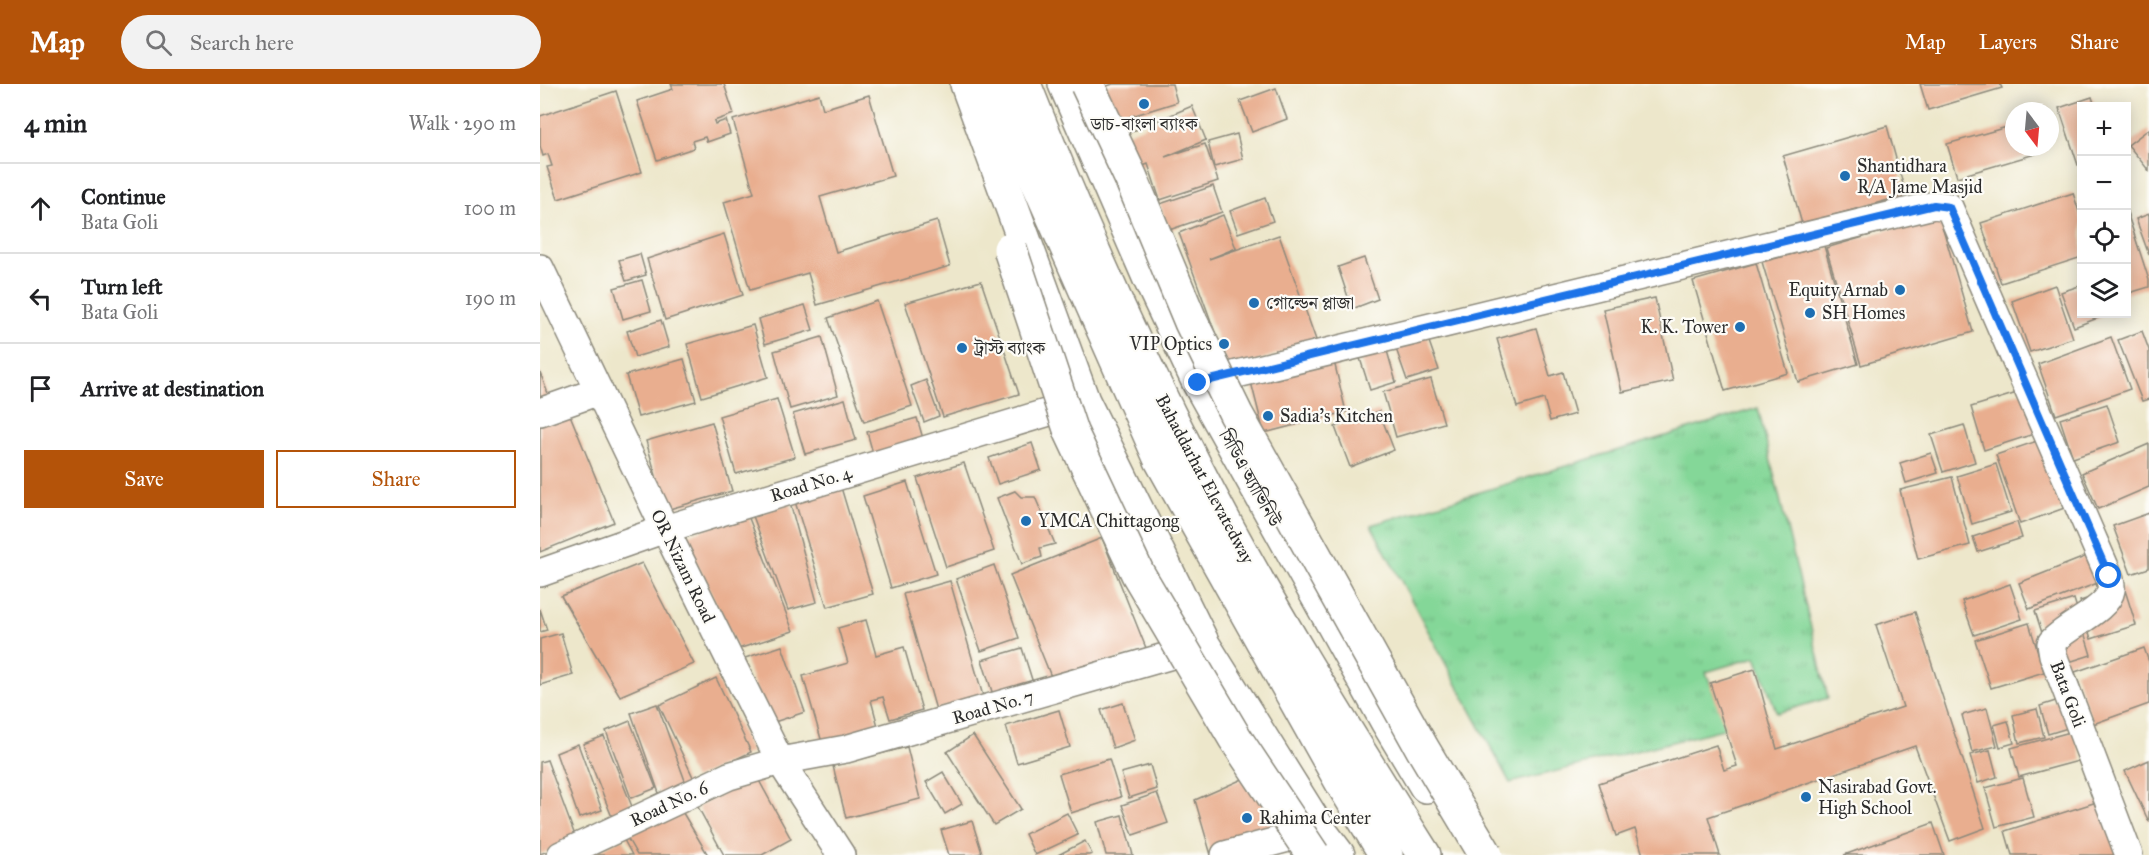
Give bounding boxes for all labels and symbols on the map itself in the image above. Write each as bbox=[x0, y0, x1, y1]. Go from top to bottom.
marker: ডাচ-বাংলা ব্যাংক bbox=[1137, 97, 1151, 111]
north arrow bbox=[2005, 102, 2059, 156]
place label: ডাচ-বাংলা ব্যাংক bbox=[1089, 113, 1199, 135]
place label: Shantidhara R/A Jame Masjid bbox=[1857, 155, 1982, 199]
marker: Shantidhara R/A Jame Masjid bbox=[1838, 169, 1852, 183]
place label: Equity Arnab bbox=[1788, 279, 1888, 302]
marker: Equity Arnab bbox=[1893, 283, 1907, 297]
place label: গোল্ডেন প্লাজা bbox=[1266, 292, 1354, 314]
marker: গোল্ডেন প্লাজা bbox=[1247, 296, 1261, 310]
place label: SH Homes bbox=[1822, 302, 1905, 324]
marker: SH Homes bbox=[1803, 306, 1817, 320]
place label: K. K. Tower bbox=[1640, 316, 1728, 338]
marker: K. K. Tower bbox=[1733, 320, 1747, 334]
place label: VIP Optics bbox=[1128, 333, 1212, 355]
place label: ট্রাস্ট ব্যাংক bbox=[973, 337, 1047, 359]
marker: VIP Optics bbox=[1217, 337, 1231, 351]
marker: ট্রাস্ট ব্যাংক bbox=[955, 341, 969, 355]
route end bbox=[1184, 369, 1210, 395]
street label: Bahaddarhat Elevatedway bbox=[1151, 390, 1259, 568]
place label: Sadia's Kitchen bbox=[1280, 405, 1393, 427]
marker: Sadia's Kitchen bbox=[1261, 409, 1275, 423]
street label: সিডিএ অ্যাভিনিউ bbox=[1214, 425, 1286, 531]
street label: Road No. 4 bbox=[768, 461, 855, 507]
street label: OR Nizam Road bbox=[646, 506, 720, 626]
place label: YMCA Chittagong bbox=[1038, 510, 1180, 533]
marker: YMCA Chittagong bbox=[1019, 514, 1033, 528]
route start bbox=[2095, 562, 2121, 588]
street label: Bata Goli bbox=[2045, 658, 2091, 730]
street label: Road No. 7 bbox=[950, 685, 1036, 729]
street label: Road No. 6 bbox=[627, 776, 712, 832]
place label: Nasirabad Govt. High School bbox=[1818, 776, 1937, 820]
marker: Nasirabad Govt. High School bbox=[1799, 790, 1813, 804]
place label: Rahima Center bbox=[1259, 807, 1371, 829]
marker: Rahima Center bbox=[1240, 811, 1254, 825]

